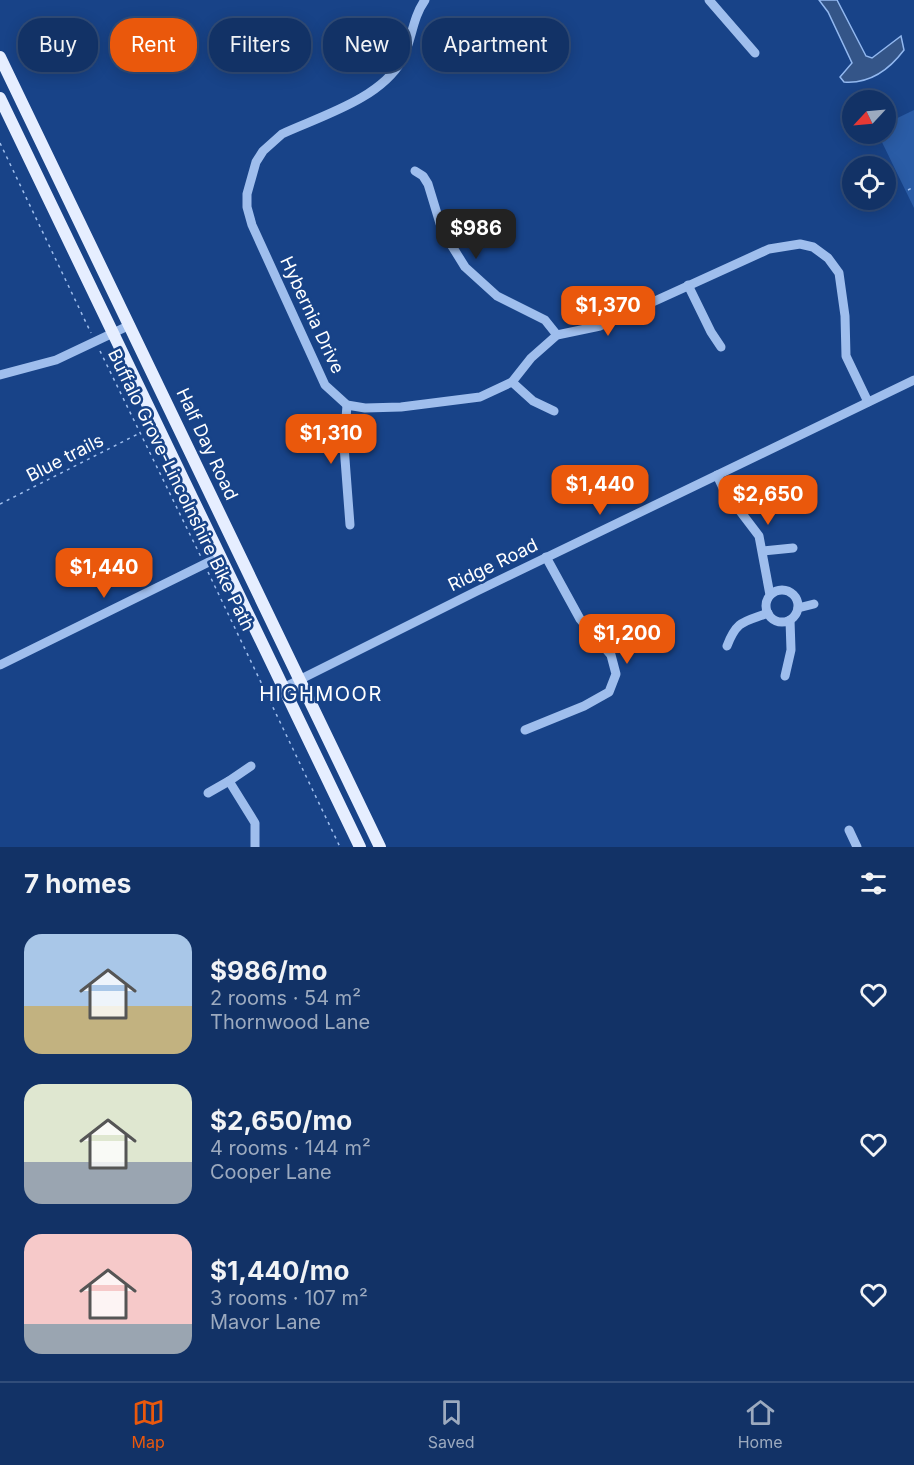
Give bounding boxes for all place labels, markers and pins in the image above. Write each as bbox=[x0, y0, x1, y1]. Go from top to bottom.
pin: $986 bbox=[440, 209, 512, 260]
pin: $1,370 bbox=[559, 286, 657, 337]
pin: $1,310 bbox=[282, 414, 380, 465]
pin: $1,440 bbox=[551, 465, 649, 516]
pin: $2,650 bbox=[719, 475, 817, 526]
pin: $1,440 bbox=[55, 548, 153, 599]
pin: $1,200 bbox=[578, 614, 676, 665]

